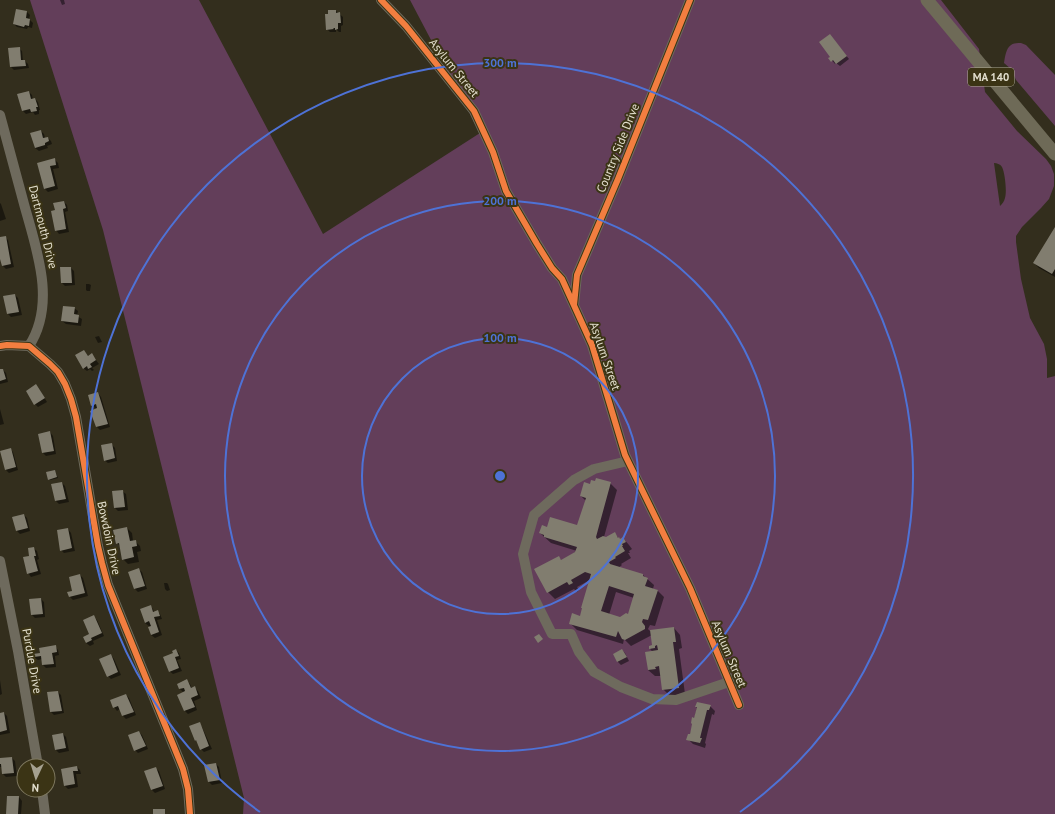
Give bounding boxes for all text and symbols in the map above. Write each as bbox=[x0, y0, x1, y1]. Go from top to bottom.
street label: Asylum Street bbox=[426, 35, 483, 100]
text: 300 m bbox=[483, 55, 517, 70]
road number: MA 140 bbox=[968, 68, 1014, 86]
street label: Country Side Drive bbox=[593, 101, 642, 195]
street label: Dartmouth Drive bbox=[26, 183, 61, 270]
text: 200 m bbox=[483, 193, 517, 208]
street label: Asylum Street bbox=[587, 320, 624, 392]
text: 100 m bbox=[483, 330, 517, 345]
centre of rings bbox=[493, 469, 507, 483]
street label: Bowdoin Drive bbox=[94, 500, 125, 576]
street label: Asylum Street bbox=[709, 618, 750, 690]
street label: Purdue Drive bbox=[19, 627, 46, 695]
north arrow bbox=[16, 758, 56, 798]
text: N bbox=[31, 781, 39, 795]

